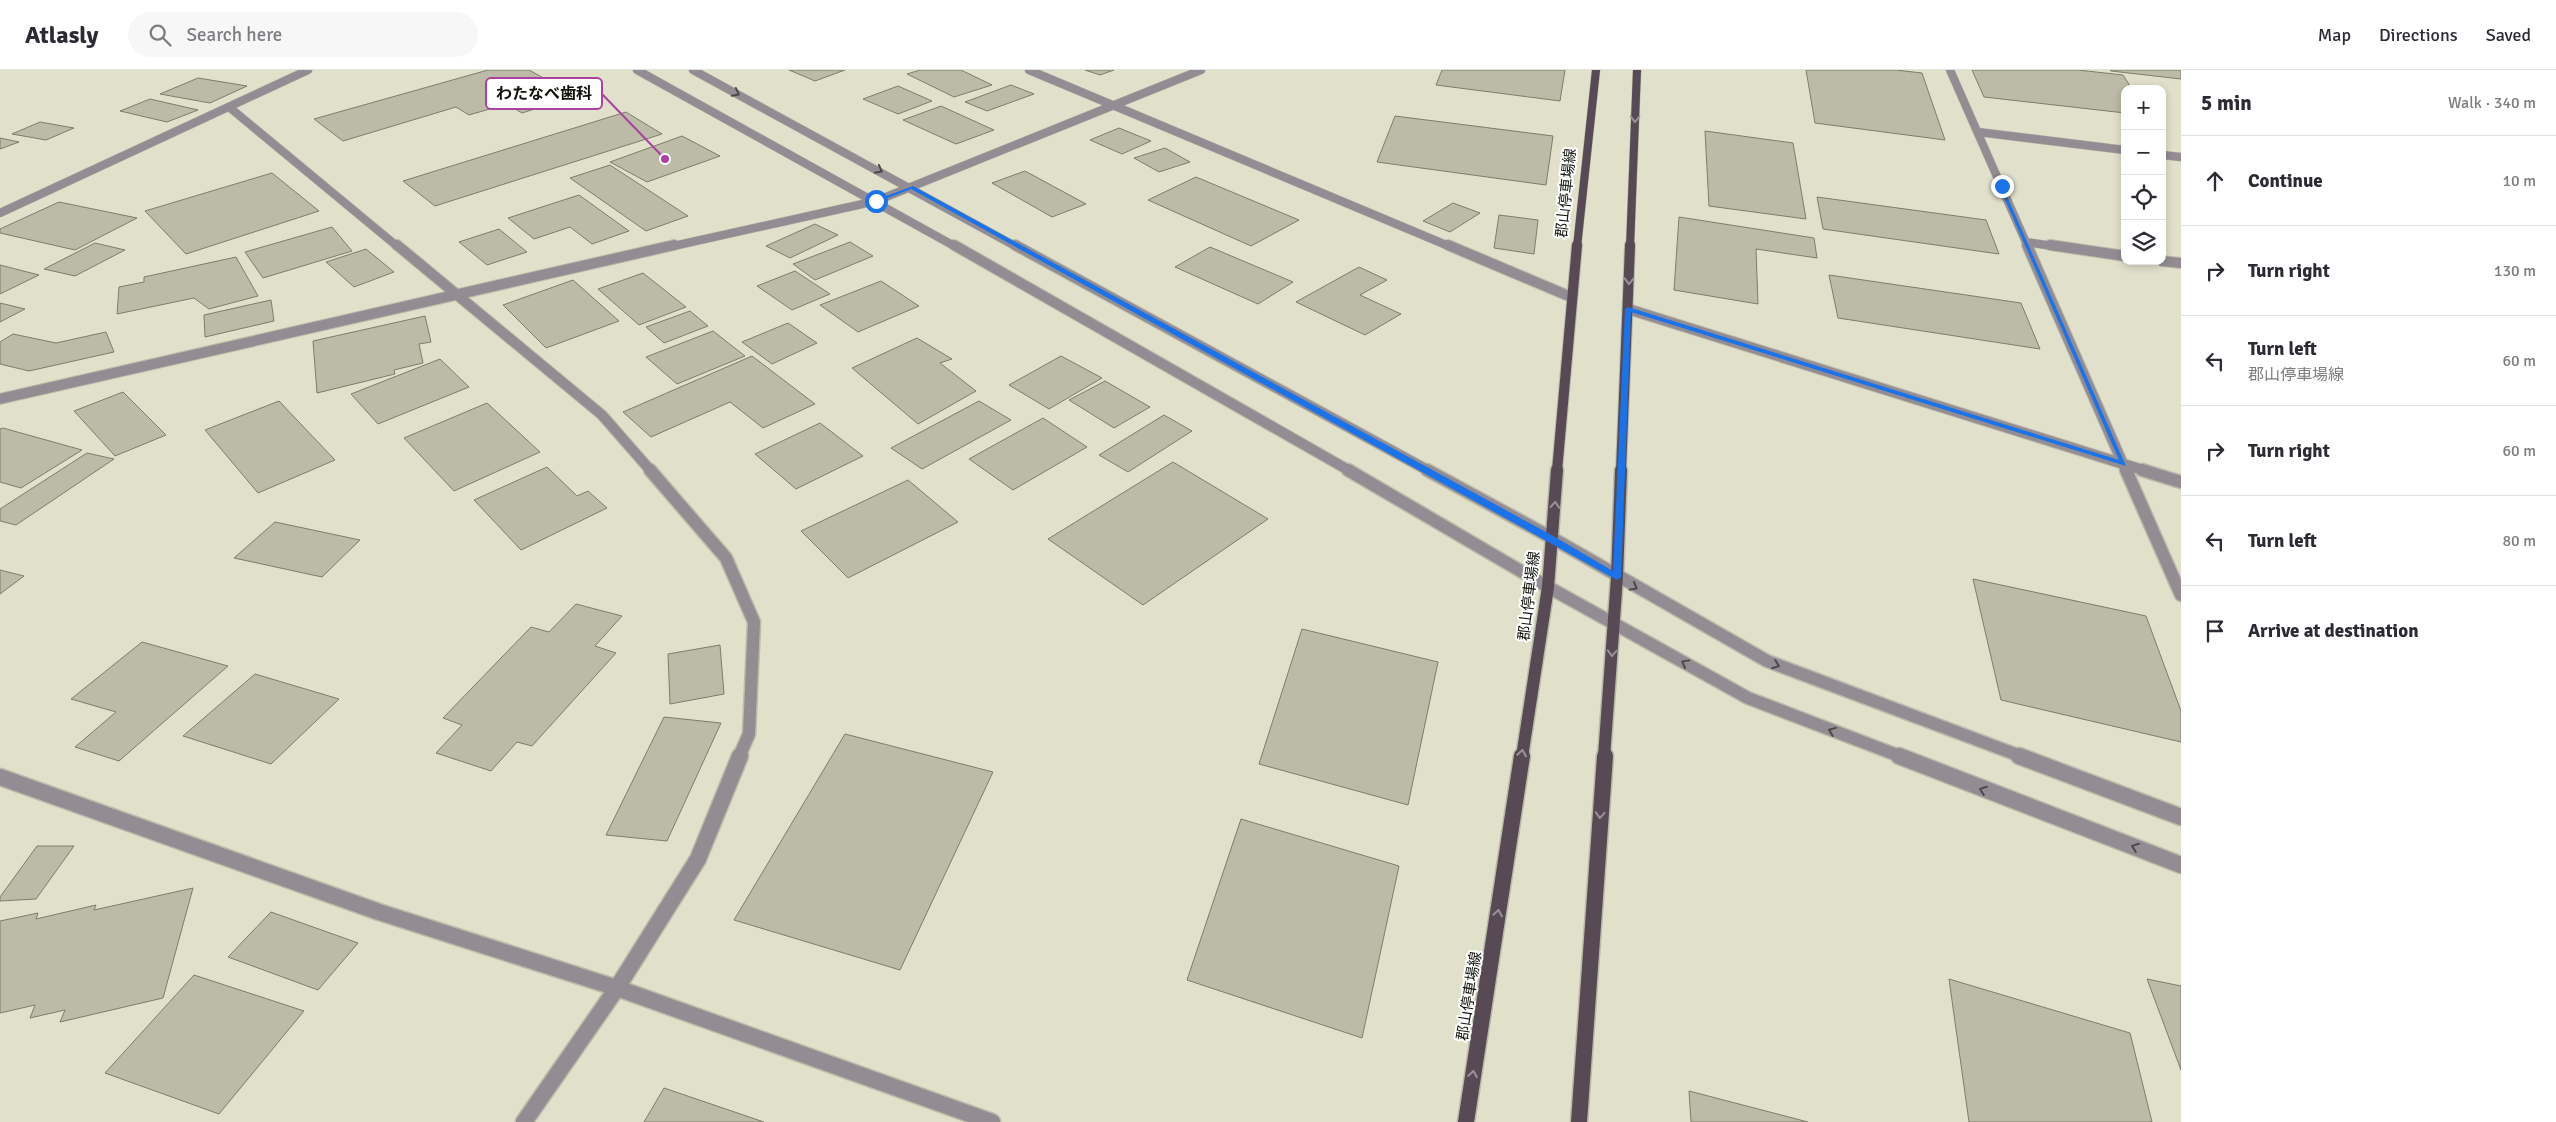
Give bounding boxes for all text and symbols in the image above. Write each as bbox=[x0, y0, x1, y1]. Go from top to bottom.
search box bbox=[128, 12, 478, 57]
text: Atlasly bbox=[25, 20, 98, 50]
icon: search bbox=[146, 21, 174, 49]
text: Search here bbox=[186, 23, 282, 47]
text: Map bbox=[2318, 24, 2351, 46]
text: Directions bbox=[2379, 24, 2458, 46]
text: Saved bbox=[2486, 24, 2531, 46]
callout: わたなべ歯科 bbox=[486, 78, 602, 109]
text: わたなべ歯科 bbox=[496, 84, 592, 104]
map controls bbox=[2121, 85, 2166, 265]
button: + bbox=[2121, 85, 2166, 130]
one-way arrow bbox=[731, 87, 740, 97]
text: 5 min bbox=[2201, 90, 2252, 116]
text: Walk · 340 m bbox=[2448, 93, 2536, 113]
one-way arrow bbox=[1629, 115, 1640, 123]
button: − bbox=[2121, 130, 2166, 175]
street label: 郡山停車場線 bbox=[1552, 147, 1580, 239]
one-way arrow bbox=[874, 164, 883, 174]
icon: ahead bbox=[2201, 167, 2229, 195]
text: Continue bbox=[2248, 169, 2323, 193]
text: 10 m bbox=[2502, 171, 2536, 191]
route end bbox=[1991, 175, 2014, 198]
button: locate bbox=[2121, 175, 2166, 220]
route start bbox=[865, 190, 888, 213]
button: layers bbox=[2121, 220, 2166, 265]
icon: right bbox=[2201, 257, 2229, 285]
text: Turn right bbox=[2248, 259, 2330, 283]
text: 130 m bbox=[2494, 261, 2536, 281]
one-way arrow bbox=[1624, 278, 1634, 285]
text: Turn left bbox=[2248, 337, 2317, 361]
icon: left bbox=[2201, 347, 2229, 375]
text: 60 m bbox=[2502, 351, 2536, 371]
text: 郡山停車場線 bbox=[2248, 365, 2344, 385]
icon: right bbox=[2201, 437, 2229, 465]
text: Turn right bbox=[2248, 439, 2330, 463]
text: 60 m bbox=[2502, 441, 2536, 461]
one-way arrow bbox=[1549, 500, 1560, 508]
icon: left bbox=[2201, 527, 2229, 555]
text: Turn left bbox=[2248, 529, 2317, 553]
text: 80 m bbox=[2502, 531, 2536, 551]
street label: 郡山停車場線 bbox=[1515, 550, 1543, 642]
one-way arrow bbox=[1629, 580, 1638, 590]
icon: arrive bbox=[2201, 617, 2229, 645]
text: Arrive at destination bbox=[2248, 619, 2419, 643]
one-way arrow bbox=[1607, 649, 1618, 657]
one-way arrow bbox=[1681, 659, 1690, 669]
one-way arrow bbox=[1772, 659, 1780, 669]
one-way arrow bbox=[1828, 727, 1837, 737]
one-way arrow bbox=[1517, 748, 1527, 757]
one-way arrow bbox=[1980, 786, 1988, 796]
one-way arrow bbox=[1595, 812, 1606, 820]
one-way arrow bbox=[2132, 843, 2140, 853]
one-way arrow bbox=[1492, 909, 1503, 917]
street label: 郡山停車場線 bbox=[1453, 950, 1485, 1042]
one-way arrow bbox=[1468, 1069, 1478, 1078]

